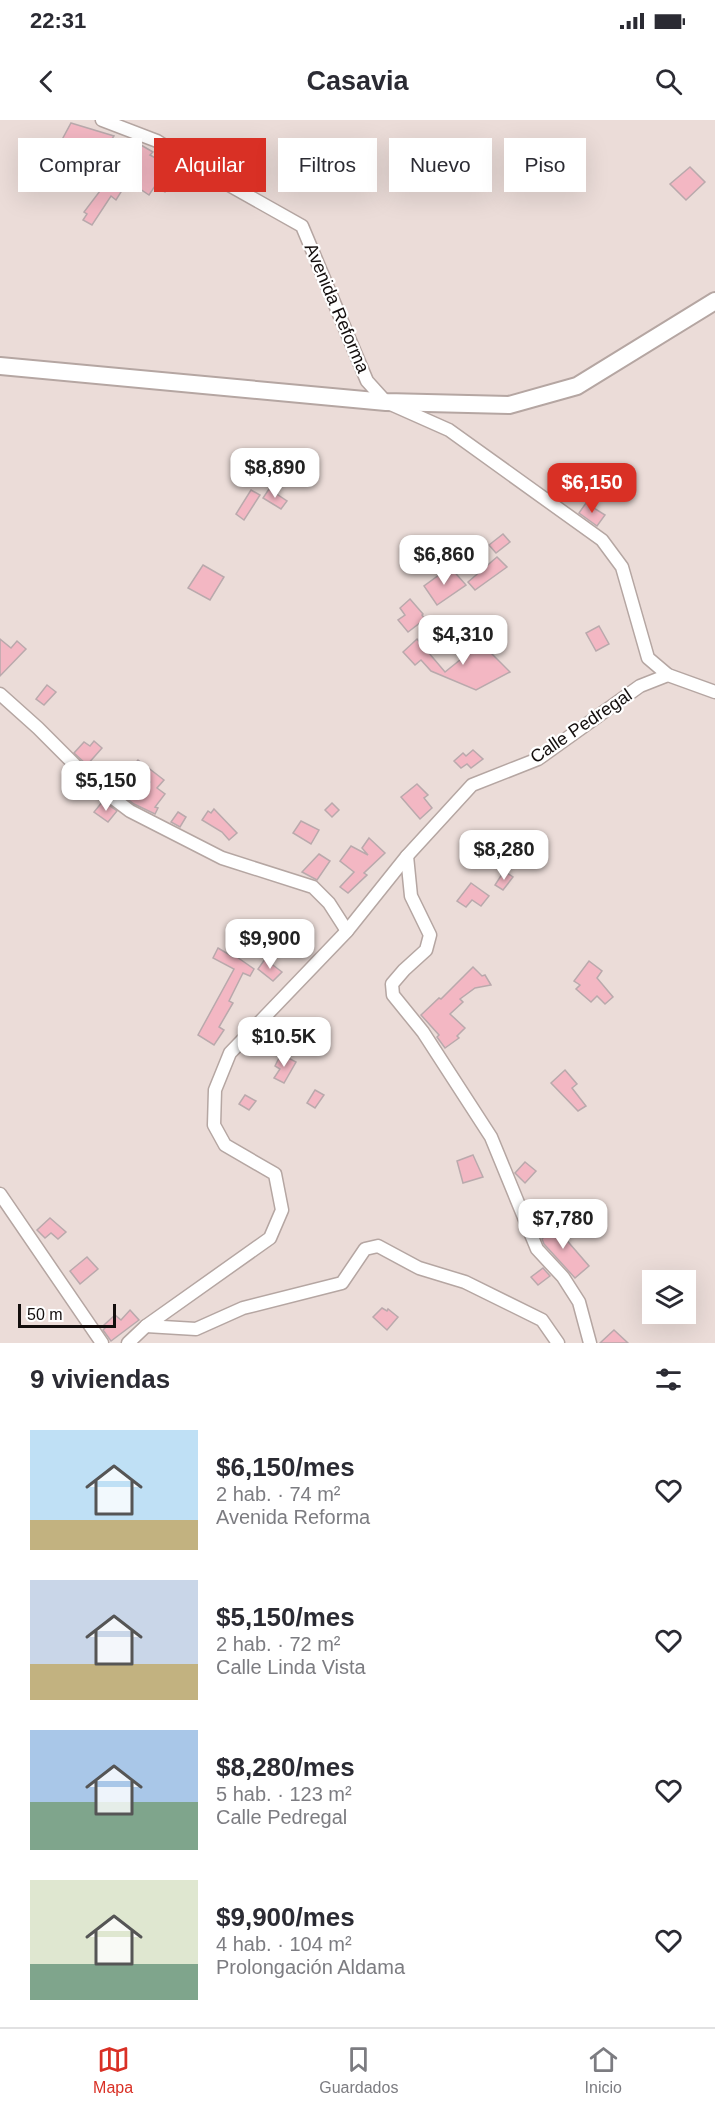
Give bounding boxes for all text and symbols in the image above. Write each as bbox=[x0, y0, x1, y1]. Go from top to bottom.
text: 22:31 bbox=[30, 8, 86, 33]
icon: back bbox=[30, 65, 63, 98]
icon: search bbox=[652, 65, 685, 98]
text: Casavia bbox=[306, 66, 409, 96]
chip: Comprar bbox=[18, 138, 142, 192]
chip: Alquilar bbox=[154, 138, 266, 192]
chip: Filtros bbox=[278, 138, 377, 192]
chip: Nuevo bbox=[389, 138, 492, 192]
chip: Piso bbox=[504, 138, 586, 192]
street label: Avenida Reforma bbox=[301, 240, 374, 377]
pin: $8,890 bbox=[226, 448, 324, 499]
text: $8,890 bbox=[244, 456, 306, 478]
pin: $6,150 bbox=[543, 463, 641, 514]
text: $6,150 bbox=[561, 471, 623, 493]
pin: $6,860 bbox=[395, 535, 493, 586]
text: $6,860 bbox=[413, 543, 475, 565]
pin: $4,310 bbox=[414, 615, 512, 666]
text: $4,310 bbox=[432, 623, 494, 645]
street label: Calle Pedregal bbox=[526, 685, 636, 767]
pin: $5,150 bbox=[57, 761, 155, 812]
text: $5,150 bbox=[75, 769, 137, 791]
pin: $8,280 bbox=[455, 830, 553, 881]
text: $8,280 bbox=[473, 838, 535, 860]
pin: $9,900 bbox=[221, 919, 319, 970]
text: $9,900 bbox=[239, 927, 301, 949]
pin: $10.5K bbox=[235, 1017, 333, 1068]
text: $10.5K bbox=[252, 1025, 316, 1047]
pin: $7,780 bbox=[514, 1199, 612, 1250]
text: $7,780 bbox=[532, 1207, 594, 1229]
map controls bbox=[642, 1270, 696, 1324]
button: layers bbox=[642, 1270, 696, 1324]
scale bar bbox=[18, 1301, 116, 1328]
text: 50 m bbox=[27, 1306, 63, 1323]
icon: filters bbox=[652, 1363, 685, 1396]
text: 9 viviendas bbox=[30, 1364, 170, 1394]
text: $6,150/mes bbox=[216, 1452, 355, 1482]
icon: home bbox=[78, 1454, 150, 1526]
icon: heart bbox=[652, 1474, 685, 1507]
text: 2 hab. · 74 m² bbox=[216, 1483, 341, 1505]
text: Avenida Reforma bbox=[216, 1506, 370, 1528]
text: $5,150/mes bbox=[216, 1602, 355, 1632]
icon: home bbox=[78, 1604, 150, 1676]
icon: heart bbox=[652, 1624, 685, 1657]
text: 2 hab. · 72 m² bbox=[216, 1633, 341, 1655]
text: Calle Linda Vista bbox=[216, 1656, 366, 1678]
text: $8,280/mes bbox=[216, 1752, 355, 1782]
icon: home bbox=[78, 1754, 150, 1826]
icon: heart bbox=[652, 1774, 685, 1807]
text: 5 hab. · 123 m² bbox=[216, 1783, 352, 1805]
text: Calle Pedregal bbox=[216, 1806, 347, 1828]
text: $9,900/mes bbox=[216, 1902, 355, 1932]
icon: home bbox=[78, 1904, 150, 1976]
icon: heart bbox=[652, 1924, 685, 1957]
text: 4 hab. · 104 m² bbox=[216, 1933, 352, 1955]
text: Prolongación Aldama bbox=[216, 1956, 405, 1978]
tab: Mapa bbox=[93, 2043, 133, 2097]
tab: Guardados bbox=[319, 2043, 398, 2097]
tab: Inicio bbox=[585, 2043, 622, 2097]

